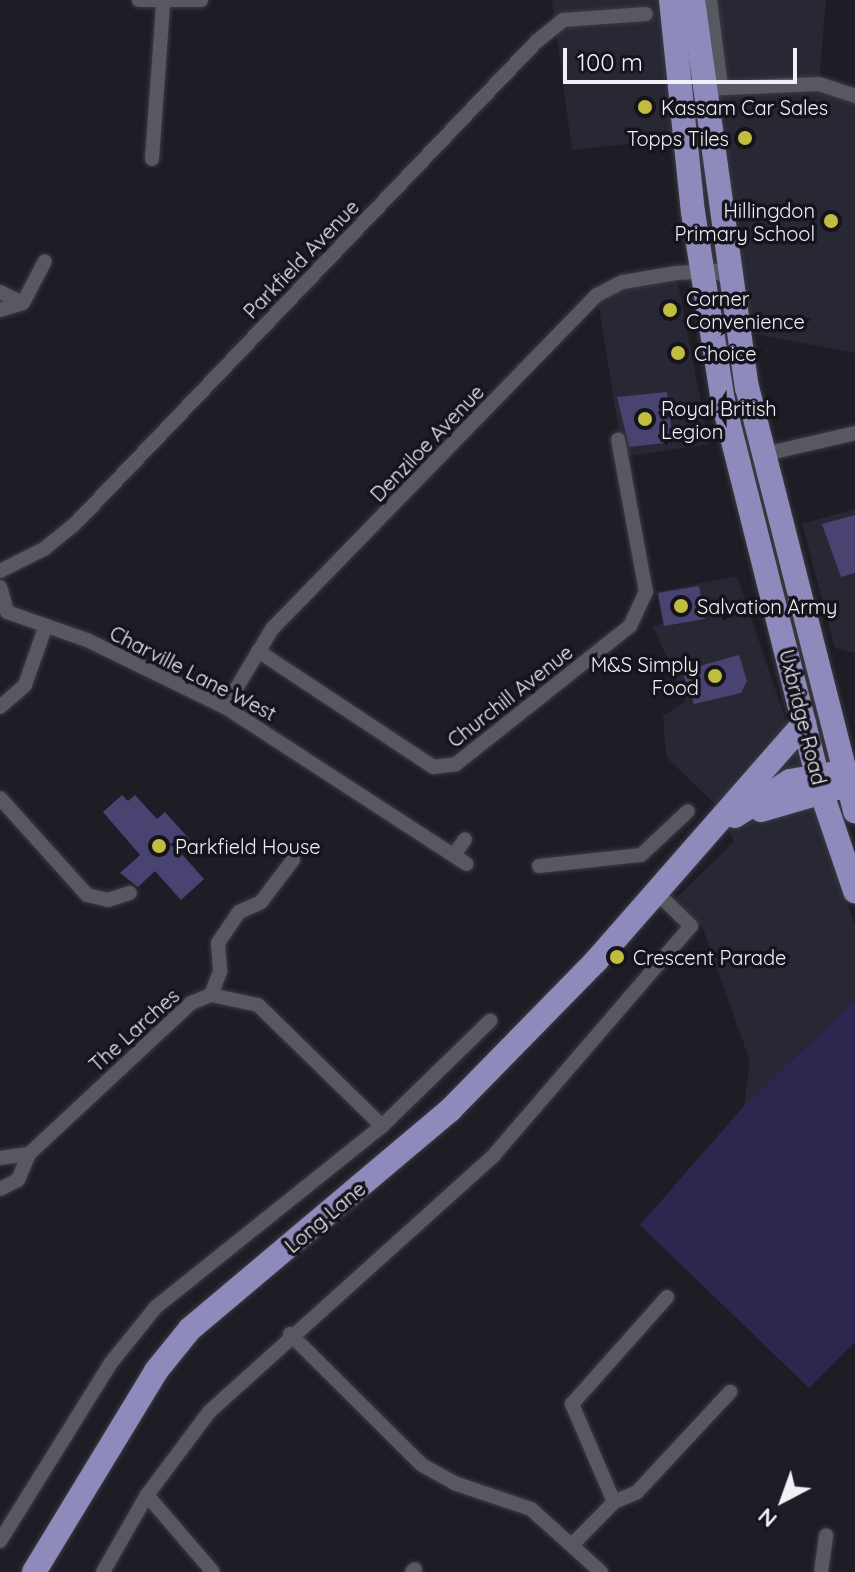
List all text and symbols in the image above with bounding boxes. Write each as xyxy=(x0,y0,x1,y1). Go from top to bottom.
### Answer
scale bar xyxy=(567,32,801,82)
text: 100 m xyxy=(577,47,643,77)
place label: Kassam Car Sales xyxy=(661,95,828,119)
marker: Kassam Car Sales xyxy=(636,98,654,116)
place label: Topps Tiles xyxy=(627,126,729,150)
marker: Topps Tiles xyxy=(736,129,754,147)
street label: Parkfield Avenue xyxy=(238,195,364,323)
place label: Hillingdon Primary School xyxy=(675,198,815,245)
marker: Hillingdon Primary School xyxy=(822,212,840,230)
place label: Corner Convenience xyxy=(686,286,805,333)
marker: Corner Convenience xyxy=(661,301,679,319)
place label: Choice xyxy=(694,341,756,365)
marker: Choice xyxy=(669,344,687,362)
street label: Denziloe Avenue xyxy=(365,380,489,506)
place label: Royal British Legion xyxy=(661,396,777,443)
marker: Royal British Legion xyxy=(636,410,654,428)
place label: Salvation Army xyxy=(697,594,837,618)
marker: Salvation Army xyxy=(672,597,690,615)
street label: Charville Lane West xyxy=(106,621,280,725)
street label: Churchill Avenue xyxy=(443,640,577,752)
street label: Uxbridge Road xyxy=(775,647,831,787)
place label: M&S Simply Food xyxy=(591,652,699,699)
marker: M&S Simply Food xyxy=(706,667,724,685)
place label: Parkfield House xyxy=(175,834,321,858)
marker: Parkfield House xyxy=(150,837,168,855)
place label: Crescent Parade xyxy=(633,945,786,969)
marker: Crescent Parade xyxy=(608,948,626,966)
street label: The Larches xyxy=(84,983,184,1077)
street label: Long Lane xyxy=(280,1176,370,1258)
north arrow xyxy=(743,1460,823,1540)
text: N xyxy=(752,1502,783,1534)

